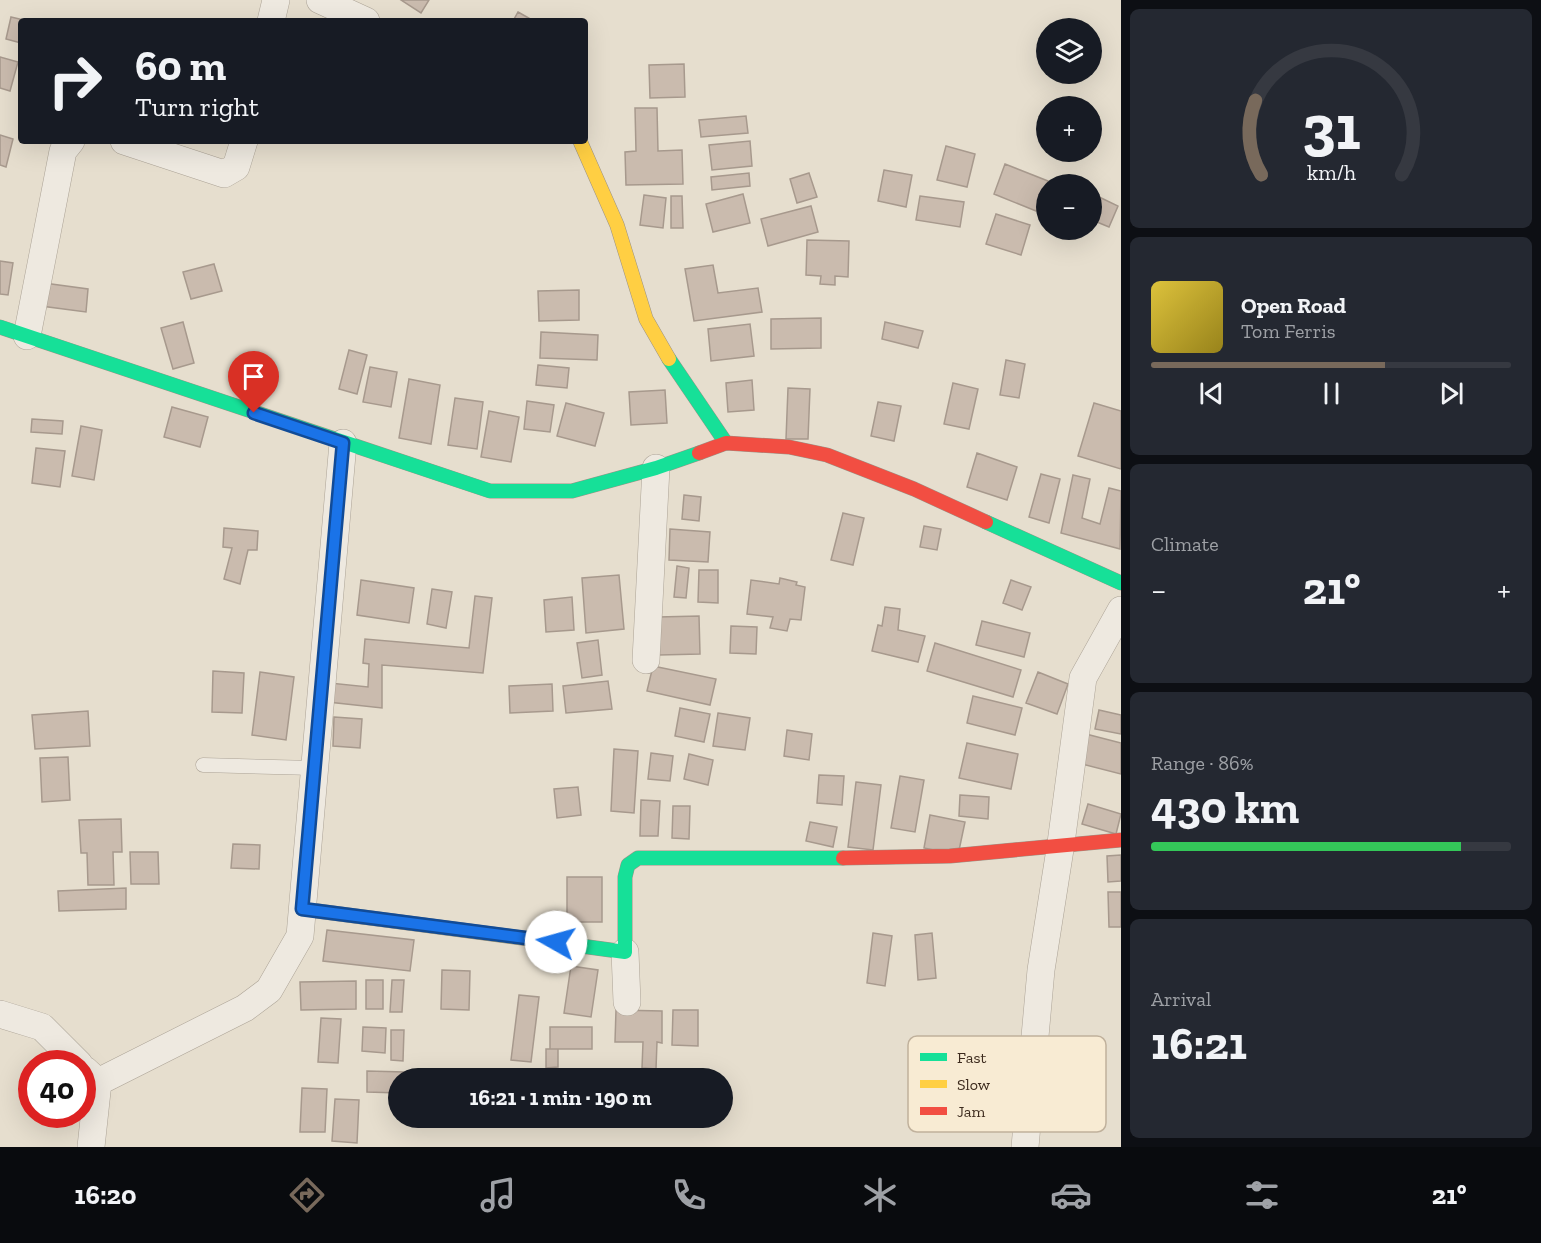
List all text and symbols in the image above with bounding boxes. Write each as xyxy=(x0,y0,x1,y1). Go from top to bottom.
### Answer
map controls xyxy=(1036,18,1102,240)
button: layers xyxy=(1036,18,1102,84)
text: 60 m xyxy=(135,40,226,91)
icon: right xyxy=(36,42,114,120)
text: 31 xyxy=(1302,90,1360,165)
text: Turn right xyxy=(135,91,259,123)
button: + xyxy=(1036,96,1102,162)
text: km/h xyxy=(1307,161,1355,186)
button: − xyxy=(1036,174,1102,240)
text: Open Road xyxy=(1241,292,1346,319)
text: Tom Ferris xyxy=(1241,319,1336,343)
pin xyxy=(228,351,279,413)
icon: arrive xyxy=(237,360,270,393)
icon: previous xyxy=(1195,377,1228,410)
icon: pause xyxy=(1315,377,1348,410)
icon: next xyxy=(1435,377,1468,410)
text: Climate xyxy=(1151,532,1219,556)
text: 21° xyxy=(1303,562,1361,616)
text: − xyxy=(1151,570,1166,609)
text: + xyxy=(1497,570,1511,609)
text: Range · 86% xyxy=(1151,751,1253,775)
text: 430 km xyxy=(1151,781,1299,835)
position arrow xyxy=(524,910,588,974)
text: Arrival xyxy=(1151,987,1211,1011)
text: 16:21 xyxy=(1151,1017,1247,1071)
legend xyxy=(908,1036,1106,1132)
text: Fast xyxy=(957,1048,986,1067)
speed limit sign: 40 xyxy=(18,1050,96,1128)
text: Slow xyxy=(957,1075,991,1094)
text: 16:21 · 1 min · 190 m xyxy=(469,1084,652,1111)
text: Jam xyxy=(957,1102,986,1121)
icon: directions xyxy=(286,1174,328,1216)
icon: music xyxy=(477,1174,519,1216)
icon: phone xyxy=(668,1174,710,1216)
icon: climate xyxy=(859,1174,901,1216)
icon: car xyxy=(1050,1174,1092,1216)
icon: filters xyxy=(1241,1174,1283,1216)
text: 16:20 xyxy=(75,1179,137,1211)
text: 21° xyxy=(1432,1179,1466,1211)

